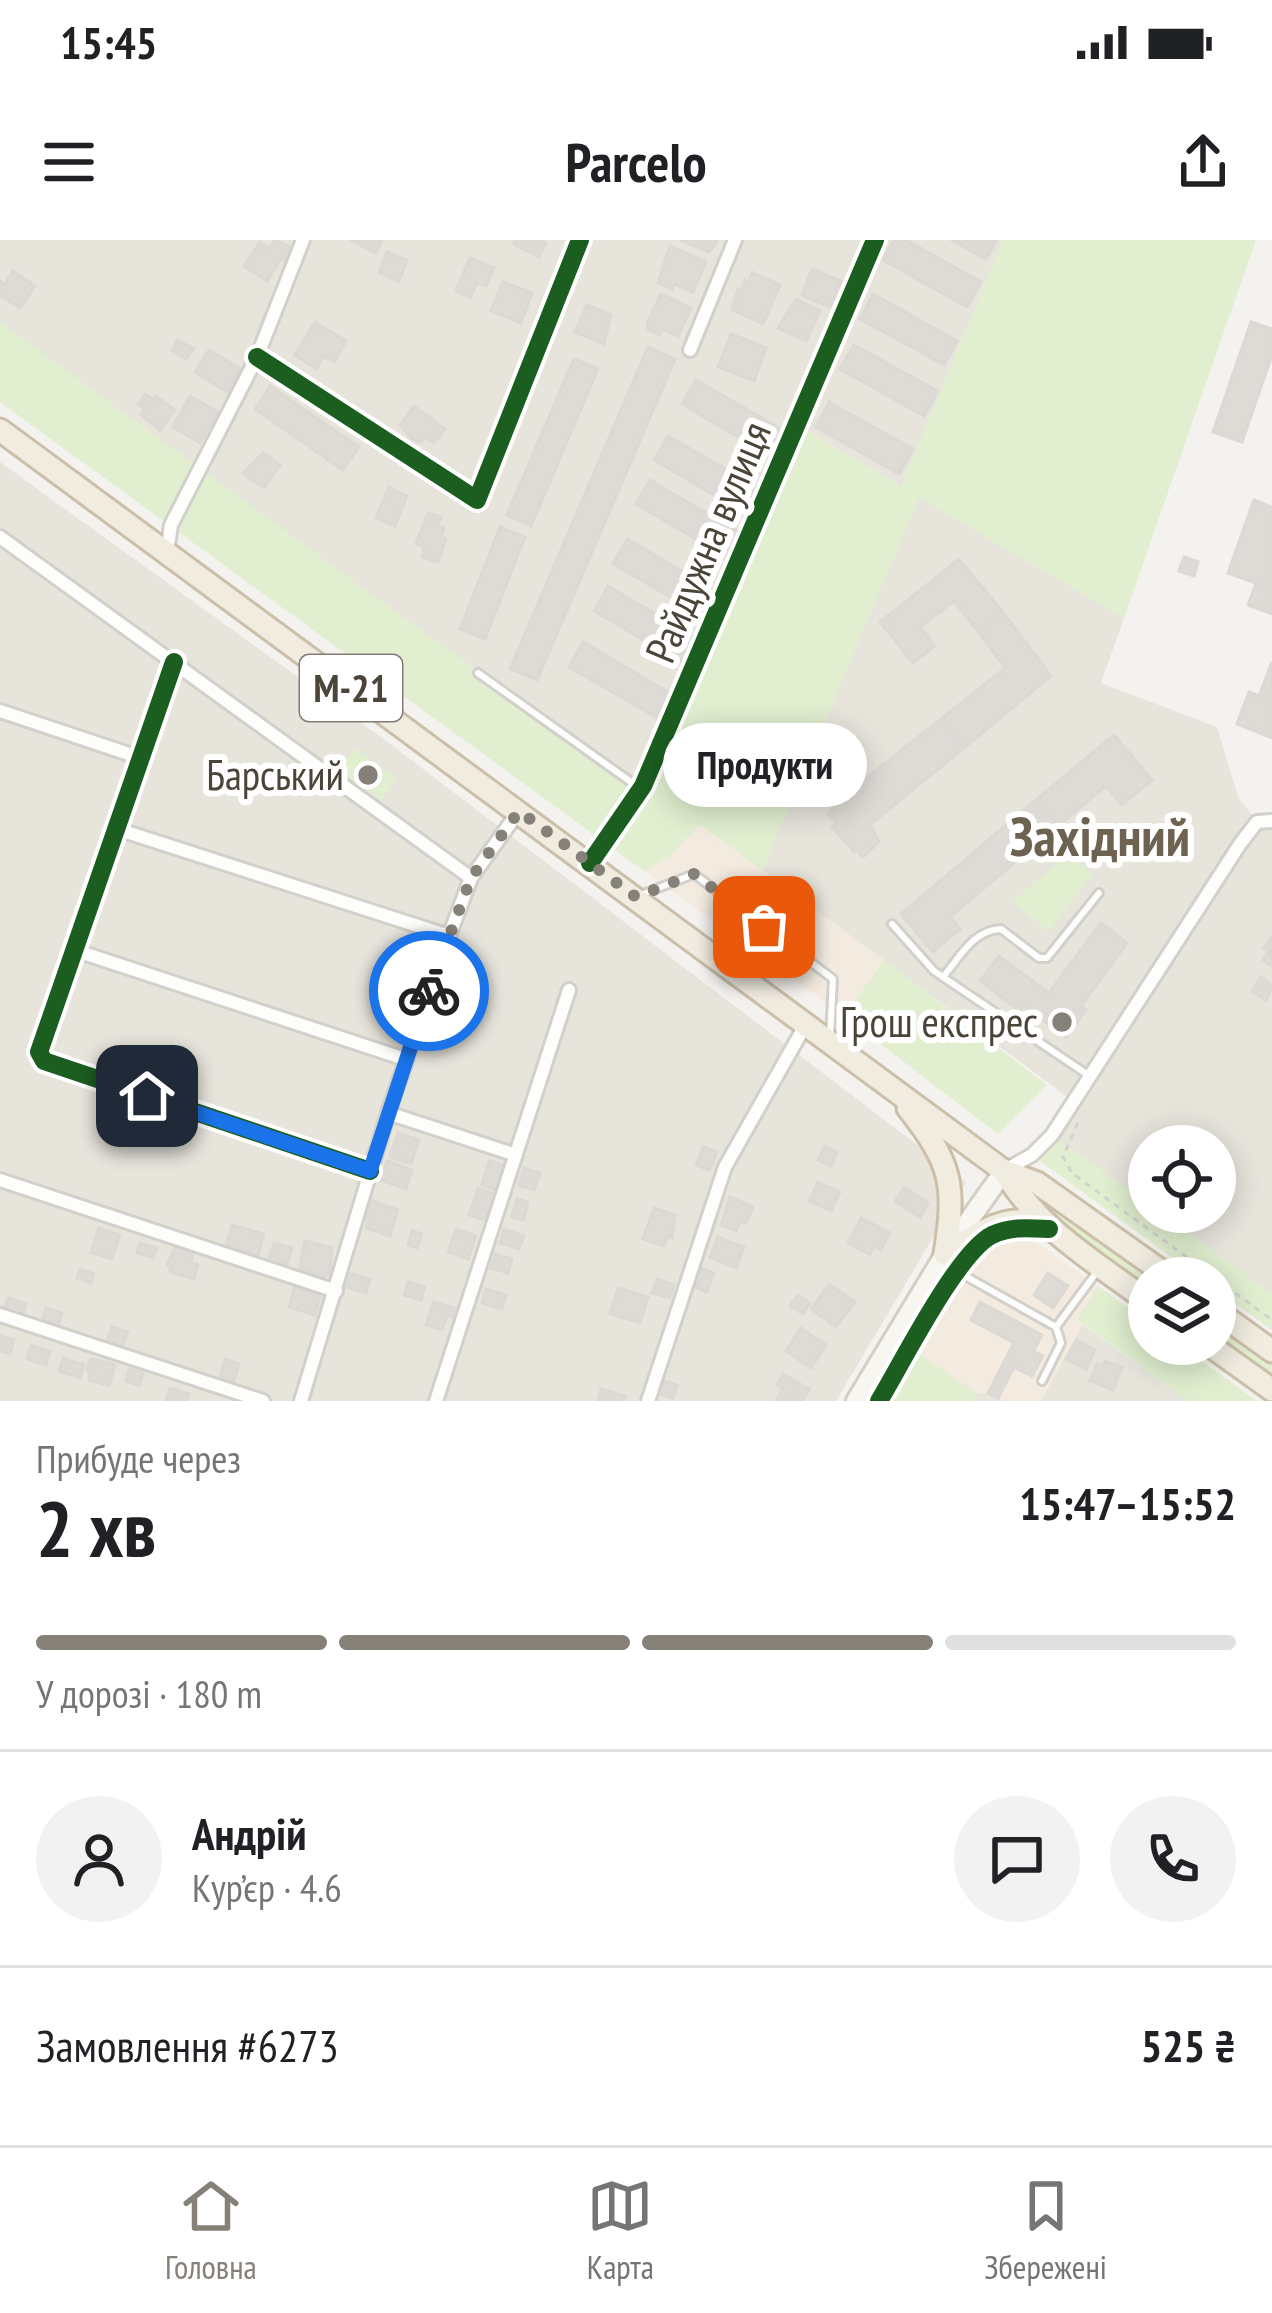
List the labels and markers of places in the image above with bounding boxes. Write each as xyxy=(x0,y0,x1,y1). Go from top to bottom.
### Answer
callout: Продукти xyxy=(662,723,866,807)
place label: Барський xyxy=(206,747,344,802)
marker: Барський xyxy=(355,762,381,788)
pin xyxy=(713,876,815,978)
place label: Грош експрес xyxy=(840,994,1038,1049)
marker: Грош експрес xyxy=(1049,1009,1075,1035)
pin xyxy=(96,1045,198,1147)

